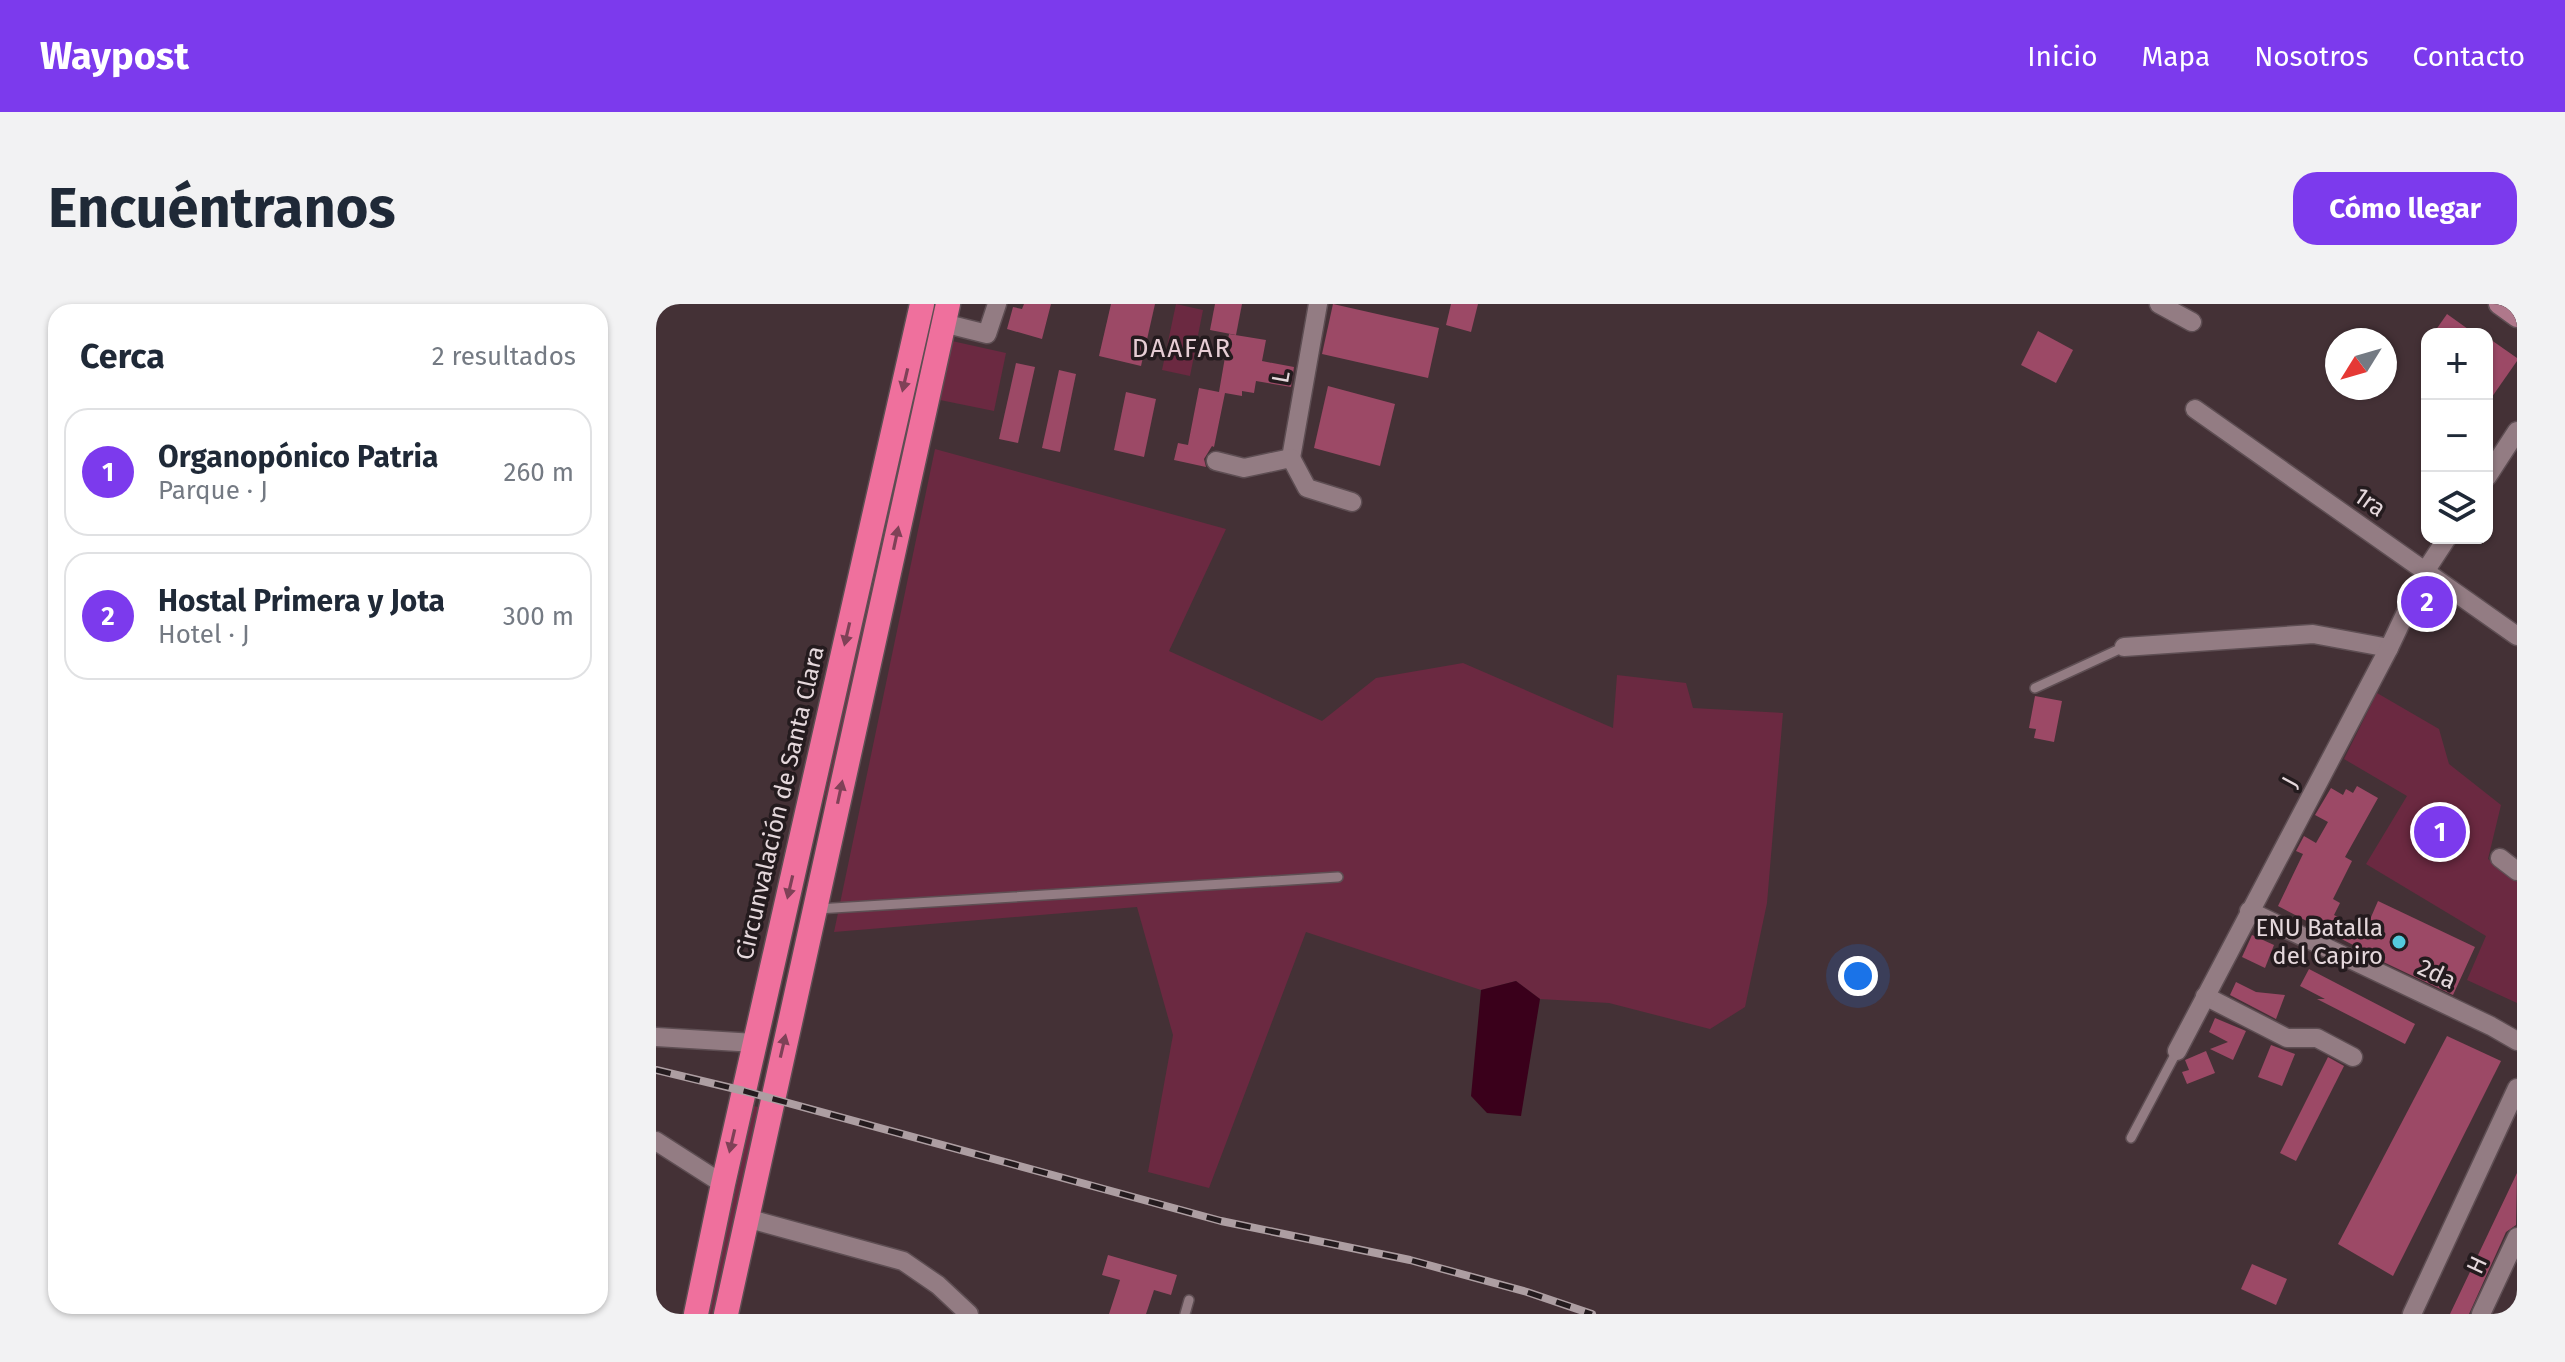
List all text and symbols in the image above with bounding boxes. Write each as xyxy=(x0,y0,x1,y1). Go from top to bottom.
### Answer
text: Waypost xyxy=(40,33,189,79)
text: Inicio xyxy=(2027,40,2098,73)
text: Mapa xyxy=(2142,40,2210,73)
text: Nosotros xyxy=(2254,40,2369,73)
text: Contacto xyxy=(2413,40,2525,73)
button: Cómo llegar xyxy=(2293,172,2517,245)
text: Encuéntranos xyxy=(48,175,396,242)
north arrow xyxy=(2325,328,2397,400)
map controls xyxy=(2421,328,2493,544)
button: + xyxy=(2421,328,2493,400)
district label: DAAFAR xyxy=(1132,333,1232,364)
text: Cerca xyxy=(80,336,165,377)
text: 2 resultados xyxy=(432,341,576,372)
one-way arrow xyxy=(898,368,910,393)
street label: L xyxy=(1266,369,1296,385)
button: − xyxy=(2421,400,2493,472)
text: Organopónico Patria xyxy=(158,439,439,475)
text: 1 xyxy=(102,457,114,488)
text: 260 m xyxy=(504,457,574,488)
button: layers xyxy=(2421,472,2493,544)
text: Parque · J xyxy=(158,475,268,506)
street label: 1ra xyxy=(2349,481,2391,523)
one-way arrow xyxy=(890,526,903,551)
pin: 2 xyxy=(2401,572,2453,632)
text: Hostal Primera y Jota xyxy=(158,583,445,619)
text: 2 xyxy=(101,601,115,632)
text: 300 m xyxy=(503,601,574,632)
text: Hotel · J xyxy=(158,619,250,650)
one-way arrow xyxy=(840,621,853,646)
street label: Circunvalación de Santa Clara xyxy=(730,643,830,963)
street label: J xyxy=(2276,772,2304,792)
one-way arrow xyxy=(834,780,847,805)
pin: 1 xyxy=(2414,802,2466,862)
one-way arrow xyxy=(783,875,796,900)
place label: ENU Batalla del Capiro xyxy=(2256,914,2383,970)
marker: ENU Batalla del Capiro xyxy=(2390,933,2408,951)
street label: 2da xyxy=(2413,953,2461,995)
your location xyxy=(1838,956,1878,996)
one-way arrow xyxy=(777,1033,790,1058)
one-way arrow xyxy=(726,1128,738,1153)
street label: H xyxy=(2461,1252,2493,1278)

